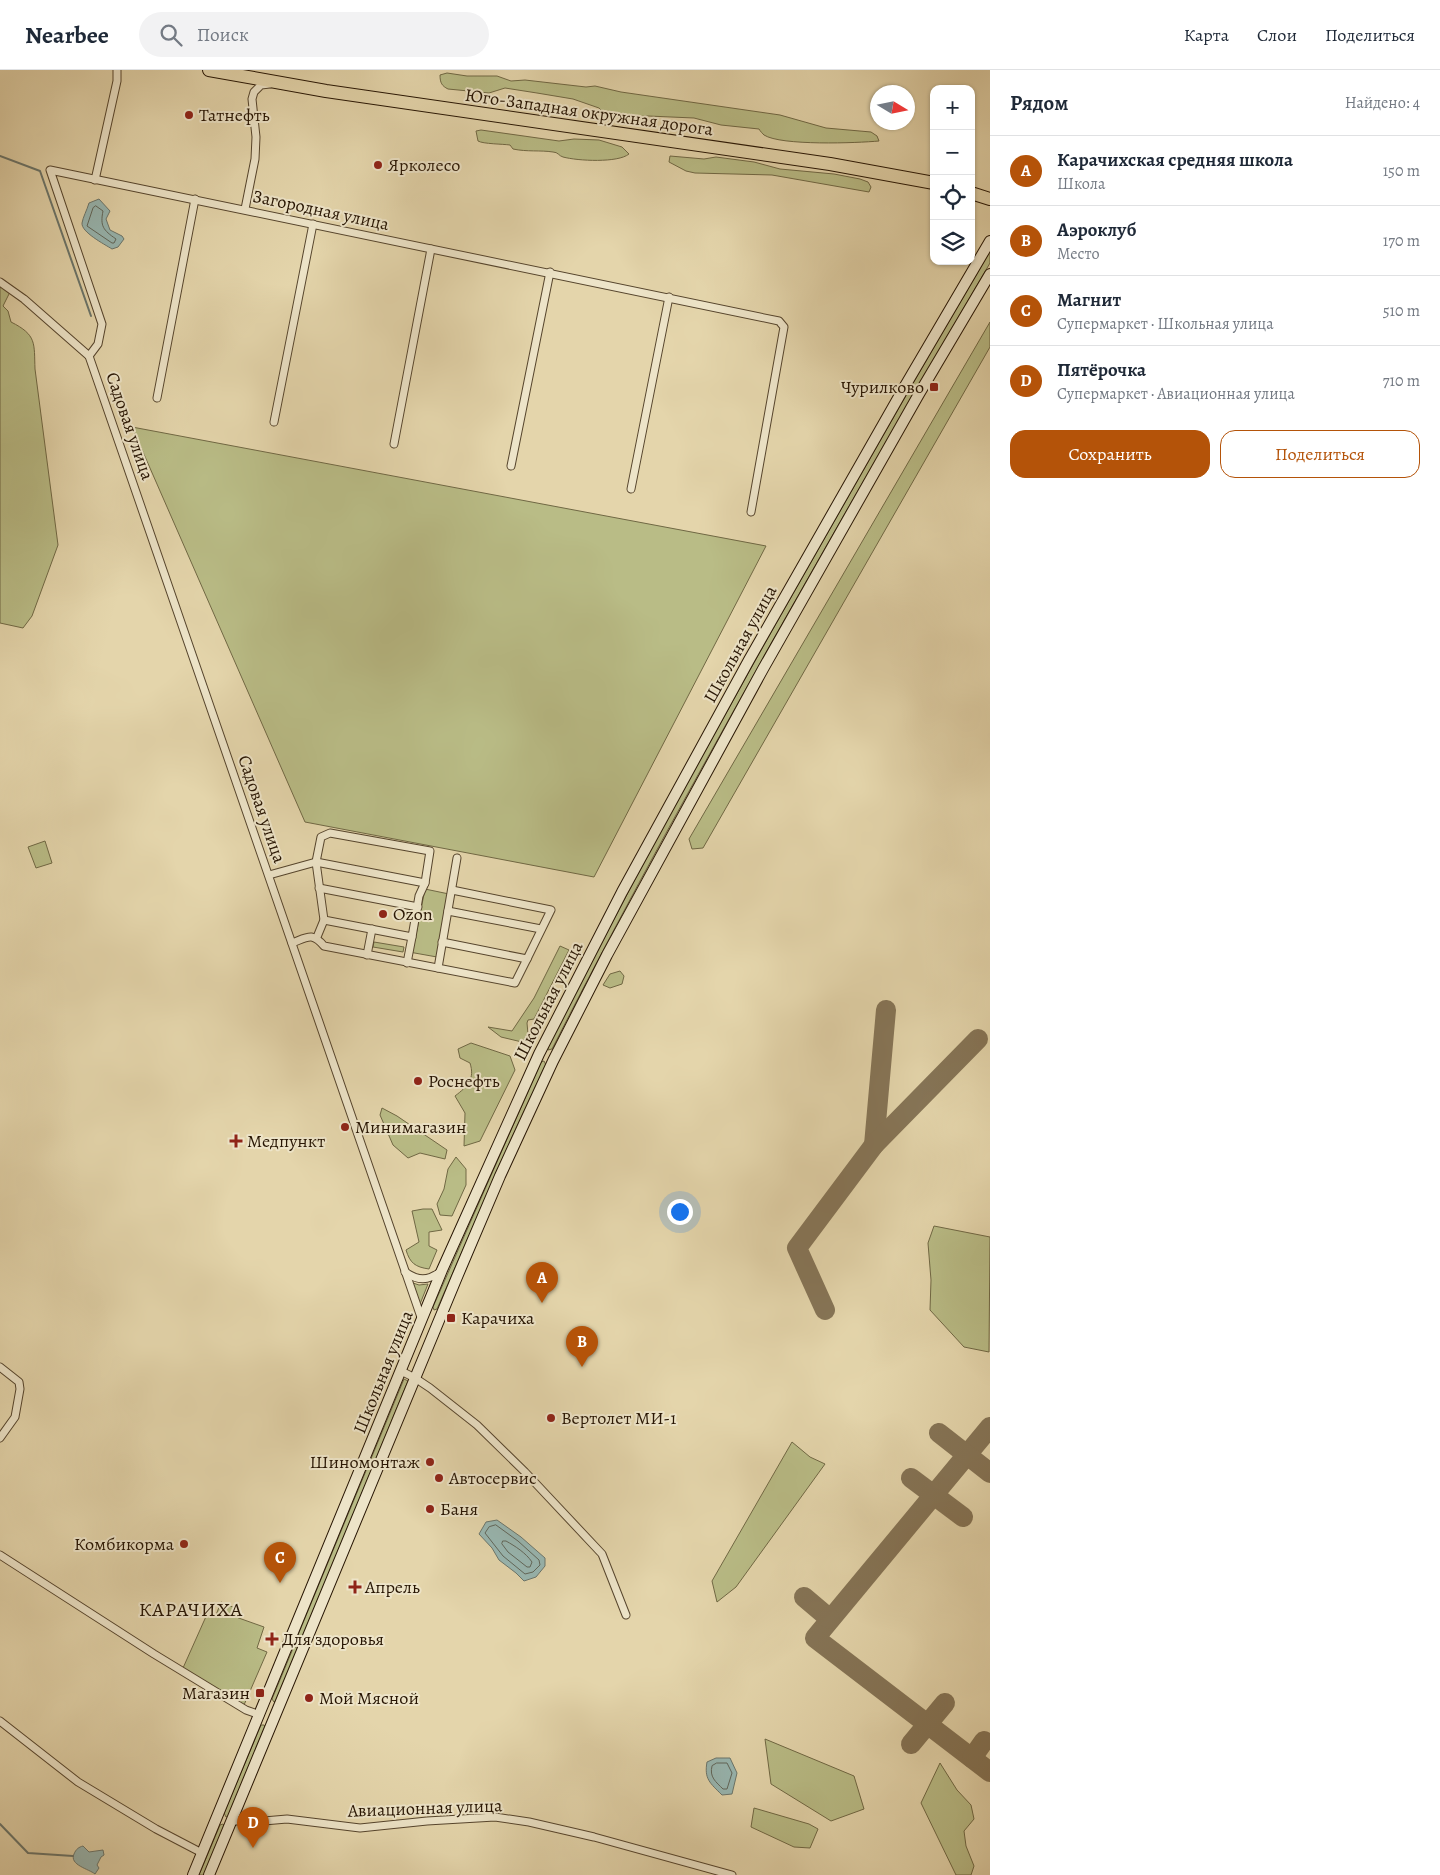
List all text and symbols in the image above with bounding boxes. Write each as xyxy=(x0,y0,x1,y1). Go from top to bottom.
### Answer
search box xyxy=(139,12,489,57)
text: Nearbee xyxy=(25,19,109,51)
icon: search xyxy=(157,21,185,49)
text: Поиск xyxy=(197,22,249,48)
text: Карта xyxy=(1184,23,1229,47)
text: Слои xyxy=(1257,23,1297,47)
text: Поделиться xyxy=(1325,23,1415,47)
street label: Юго-Западная окружная дорога xyxy=(463,83,715,141)
north arrow xyxy=(870,85,915,130)
map controls xyxy=(930,85,975,265)
button: + xyxy=(930,85,975,130)
text: Рядом xyxy=(1010,89,1068,117)
text: Найдено: 4 xyxy=(1345,92,1420,114)
place label: Татнефть xyxy=(199,103,270,127)
marker: Татнефть xyxy=(183,109,195,121)
button: − xyxy=(930,130,975,175)
text: Карачихская средняя школа xyxy=(1057,147,1293,173)
place label: Ярколесо xyxy=(388,153,460,177)
marker: Ярколесо xyxy=(372,159,384,171)
text: A xyxy=(1021,160,1031,182)
text: 150 m xyxy=(1383,160,1420,182)
text: Школа xyxy=(1057,173,1105,195)
button: locate xyxy=(930,175,975,220)
street label: Загородная улица xyxy=(251,184,392,236)
text: Аэроклуб xyxy=(1057,217,1136,243)
button: layers xyxy=(930,220,975,265)
text: B xyxy=(1021,230,1031,252)
text: 170 m xyxy=(1383,230,1420,252)
text: Место xyxy=(1057,243,1100,265)
text: Магнит xyxy=(1057,287,1121,313)
text: C xyxy=(1021,300,1031,322)
text: 510 m xyxy=(1383,300,1420,322)
text: Супермаркет · Школьная улица xyxy=(1057,313,1274,335)
text: Пятёрочка xyxy=(1057,357,1146,383)
street label: Садовая улица xyxy=(100,369,160,484)
text: D xyxy=(1020,370,1032,392)
text: 710 m xyxy=(1383,370,1420,392)
place label: Чурилково xyxy=(841,375,924,399)
marker: Чурилково xyxy=(928,381,940,393)
text: Супермаркет · Авиационная улица xyxy=(1057,383,1295,405)
button: Сохранить xyxy=(1010,430,1210,478)
button: Поделиться xyxy=(1220,430,1420,478)
street label: Школьная улица xyxy=(698,580,783,707)
street label: Садовая улица xyxy=(232,752,292,867)
place label: Ozon xyxy=(393,902,433,926)
marker: Ozon xyxy=(377,908,389,920)
street label: Школьная улица xyxy=(508,937,589,1065)
place label: Роснефть xyxy=(428,1069,500,1093)
marker: Роснефть xyxy=(412,1075,424,1087)
place label: Минимагазин xyxy=(355,1115,467,1139)
marker: Минимагазин xyxy=(339,1121,351,1133)
place label: Медпункт xyxy=(247,1129,325,1153)
marker: Медпункт xyxy=(229,1134,243,1148)
your location xyxy=(667,1199,693,1225)
pin: A xyxy=(526,1262,558,1303)
street label: Школьная улица xyxy=(347,1306,419,1437)
place label: Карачиха xyxy=(461,1306,535,1330)
marker: Карачиха xyxy=(445,1312,457,1324)
pin: B xyxy=(566,1326,598,1367)
place label: Вертолет МИ-1 xyxy=(561,1406,676,1430)
marker: Вертолет МИ-1 xyxy=(545,1412,557,1424)
place label: Шиномонтаж xyxy=(309,1450,420,1474)
marker: Шиномонтаж xyxy=(424,1456,436,1468)
place label: Автосервис xyxy=(448,1466,537,1490)
marker: Автосервис xyxy=(433,1472,445,1484)
place label: Баня xyxy=(440,1497,478,1521)
marker: Баня xyxy=(424,1503,436,1515)
place label: Комбикорма xyxy=(74,1532,175,1556)
marker: Комбикорма xyxy=(178,1538,190,1550)
pin: C xyxy=(264,1542,296,1583)
place label: Апрель xyxy=(364,1575,420,1599)
marker: Апрель xyxy=(349,1581,361,1593)
district label: КАРАЧИХА xyxy=(139,1596,243,1623)
place label: Для здоровья xyxy=(282,1627,384,1651)
marker: Для здоровья xyxy=(266,1633,278,1645)
place label: Магазин xyxy=(182,1681,250,1705)
place label: Мой Мясной xyxy=(319,1686,419,1710)
marker: Магазин xyxy=(254,1687,266,1699)
marker: Мой Мясной xyxy=(303,1692,315,1704)
street label: Авиационная улица xyxy=(346,1793,503,1823)
pin: D xyxy=(237,1807,269,1848)

